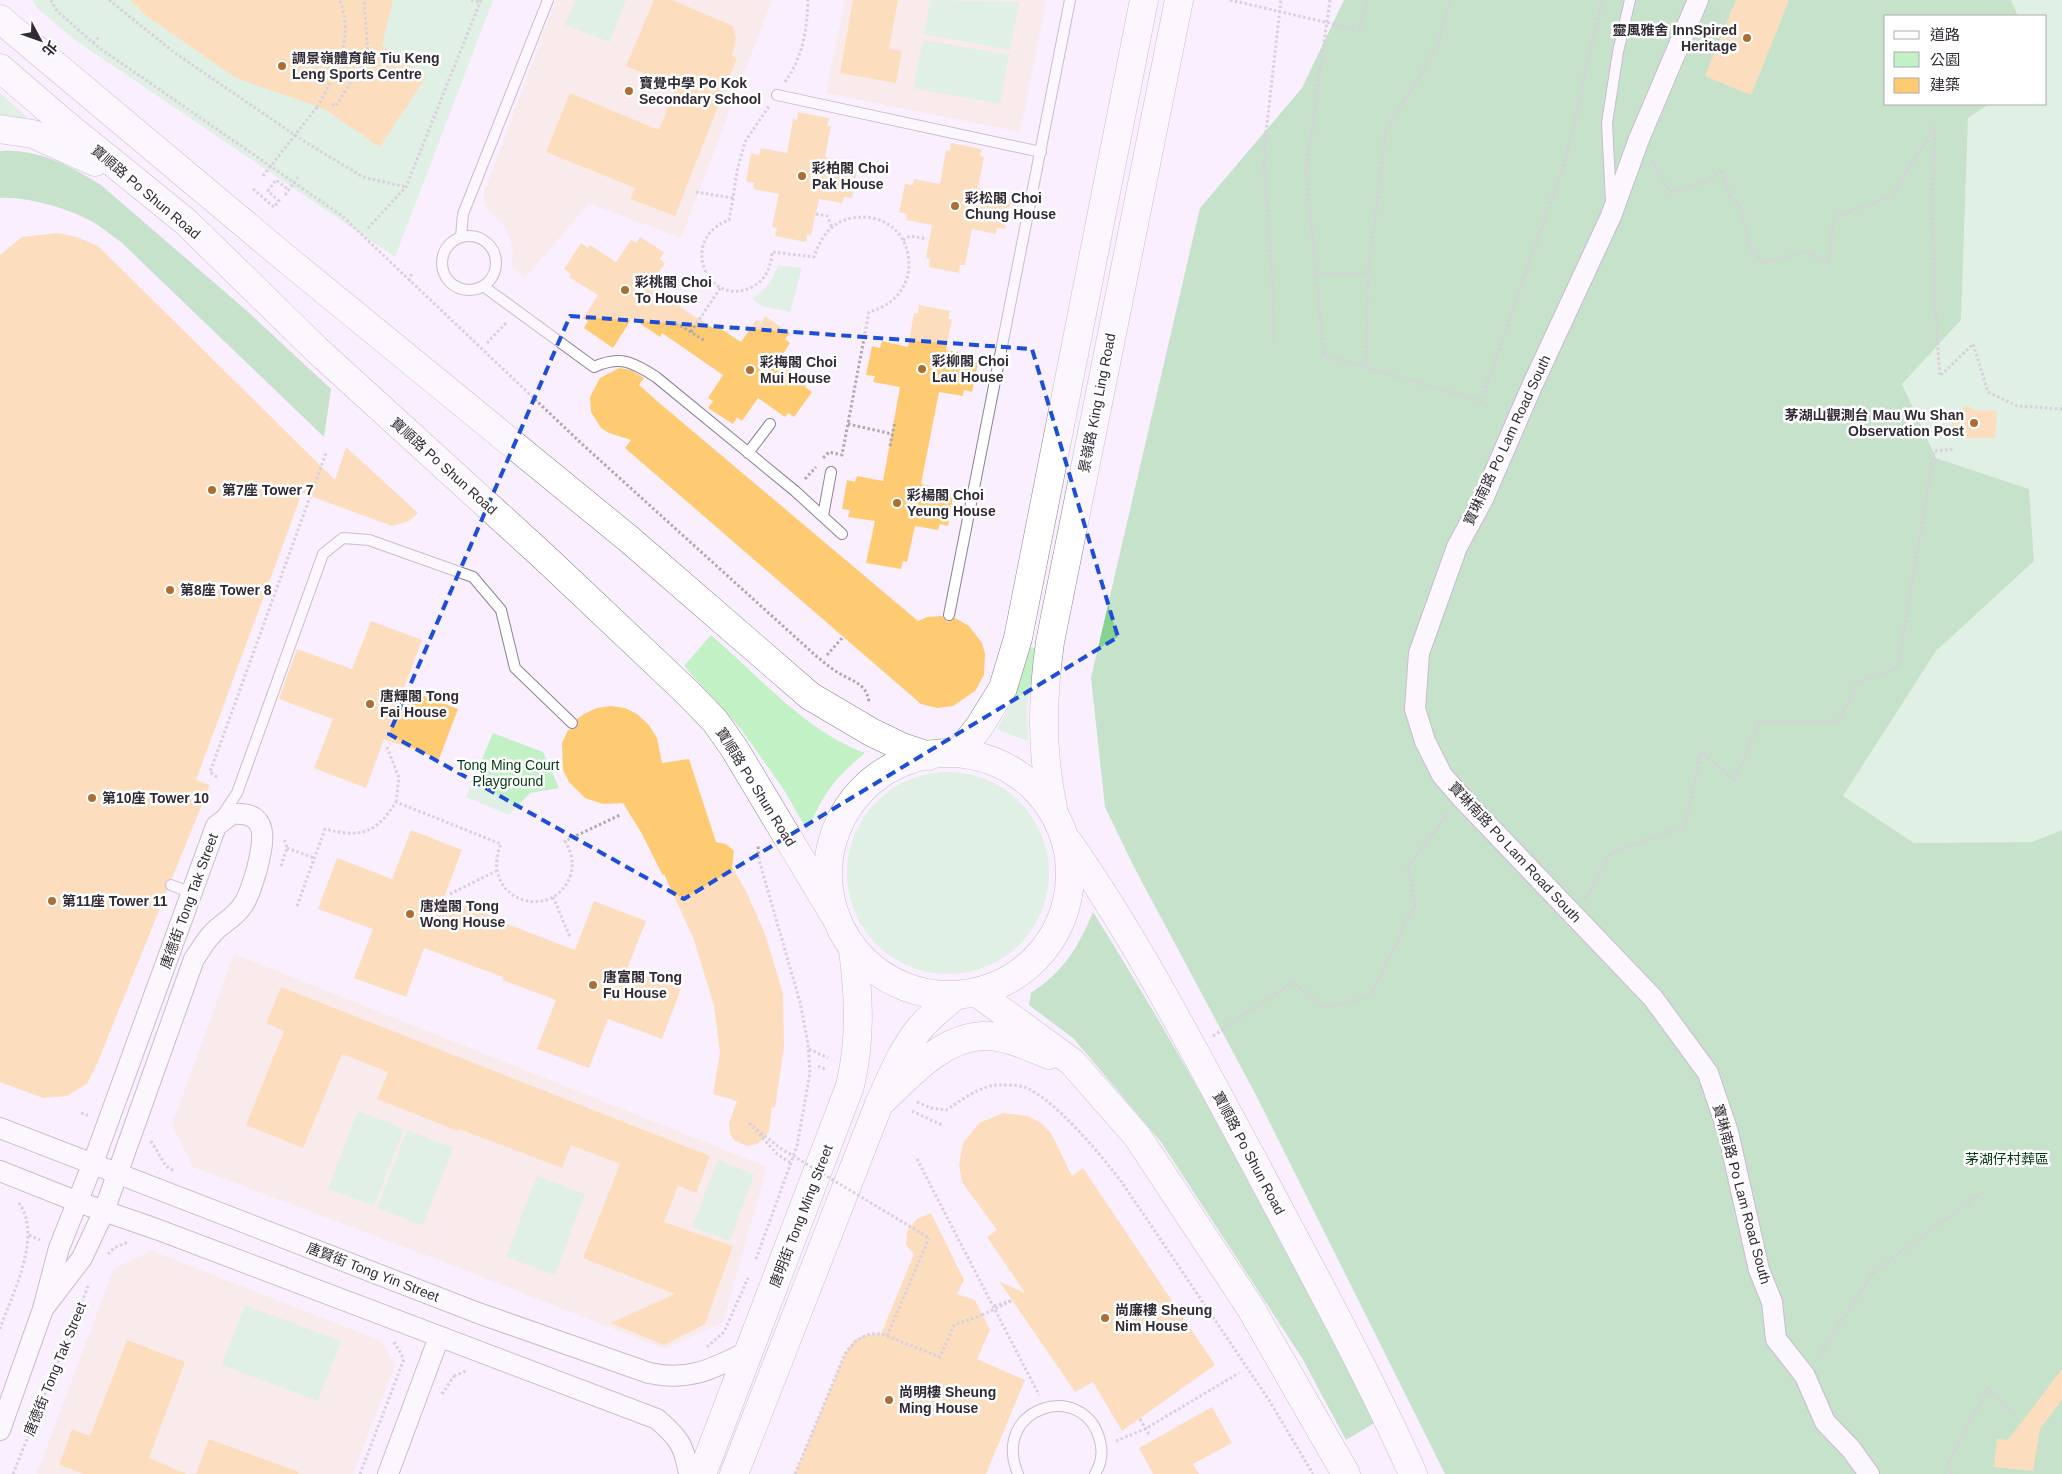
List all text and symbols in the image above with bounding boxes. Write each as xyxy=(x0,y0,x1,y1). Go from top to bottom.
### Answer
north arrow xyxy=(15,15,65,65)
legend xyxy=(1884,15,2047,105)
place label: 靈風雅舍 InnSpired Heritage xyxy=(1613,22,1737,54)
text: 道路 xyxy=(1930,26,1960,43)
marker: 靈風雅舍 InnSpired Heritage xyxy=(1741,32,1753,44)
text: 北 xyxy=(39,38,60,59)
place label: 調景嶺體育館 Tiu Keng Leng Sports Centre xyxy=(292,50,440,82)
text: 公園 xyxy=(1930,51,1960,68)
marker: 調景嶺體育館 Tiu Keng Leng Sports Centre xyxy=(276,60,288,72)
place label: 寶覺中學 Po Kok Secondary School xyxy=(639,75,761,107)
text: 建築 xyxy=(1930,76,1960,93)
marker: 寶覺中學 Po Kok Secondary School xyxy=(623,85,635,97)
street label: 寶順路 Po Shun Road xyxy=(88,142,204,242)
place label: 彩柏閣 Choi Pak House xyxy=(812,160,889,192)
marker: 彩柏閣 Choi Pak House xyxy=(796,170,808,182)
place label: 彩松閣 Choi Chung House xyxy=(965,190,1056,222)
marker: 彩松閣 Choi Chung House xyxy=(949,200,961,212)
place label: 彩桃閣 Choi To House xyxy=(635,274,712,306)
marker: 彩桃閣 Choi To House xyxy=(619,284,631,296)
street label: 景嶺路 King Ling Road xyxy=(1076,332,1118,474)
street label: 寶琳南路 Po Lam Road South xyxy=(1460,352,1554,528)
place label: 彩柳閣 Choi Lau House xyxy=(932,353,1009,385)
place label: 彩梅閣 Choi Mui House xyxy=(760,354,837,386)
marker: 彩柳閣 Choi Lau House xyxy=(916,363,928,375)
marker: 彩梅閣 Choi Mui House xyxy=(744,364,756,376)
place label: 茅湖山觀測台 Mau Wu Shan Observation Post xyxy=(1785,407,1964,439)
street label: 寶順路 Po Shun Road xyxy=(388,414,500,518)
marker: 茅湖山觀測台 Mau Wu Shan Observation Post xyxy=(1968,417,1980,429)
place label: 第7座 Tower 7 xyxy=(222,482,314,498)
marker: 第7座 Tower 7 xyxy=(206,484,218,496)
place label: 彩楊閣 Choi Yeung House xyxy=(907,487,996,519)
marker: 彩楊閣 Choi Yeung House xyxy=(891,497,903,509)
place label: 第8座 Tower 8 xyxy=(180,582,272,598)
marker: 第8座 Tower 8 xyxy=(164,584,176,596)
place label: 唐輝閣 Tong Fai House xyxy=(380,688,459,720)
marker: 唐輝閣 Tong Fai House xyxy=(364,698,376,710)
street label: 寶順路 Po Shun Road xyxy=(713,725,799,849)
park label: Tong Ming Court Playground xyxy=(457,757,559,789)
street label: 寶琳南路 Po Lam Road South xyxy=(1446,779,1584,925)
place label: 第10座 Tower 10 xyxy=(102,790,209,806)
marker: 第10座 Tower 10 xyxy=(86,792,98,804)
street label: 唐德街 Tong Tak Street xyxy=(157,831,221,971)
place label: 第11座 Tower 11 xyxy=(62,893,168,909)
marker: 第11座 Tower 11 xyxy=(46,895,58,907)
place label: 唐煌閣 Tong Wong House xyxy=(420,898,506,930)
marker: 唐煌閣 Tong Wong House xyxy=(404,908,416,920)
place label: 唐富閣 Tong Fu House xyxy=(603,969,682,1001)
marker: 唐富閣 Tong Fu House xyxy=(587,979,599,991)
street label: 寶順路 Po Shun Road xyxy=(1210,1089,1288,1217)
street label: 寶琳南路 Po Lam Road South xyxy=(1710,1102,1774,1286)
street label: 唐明街 Tong Ming Street xyxy=(766,1142,836,1290)
park label: 茅湖仔村葬區 xyxy=(1965,1151,2049,1167)
street label: 唐賢街 Tong Yin Street xyxy=(304,1239,442,1305)
street label: 唐德街 Tong Tak Street xyxy=(21,1300,89,1438)
place label: 尚廉樓 Sheung Nim House xyxy=(1115,1302,1212,1334)
marker: 尚廉樓 Sheung Nim House xyxy=(1099,1312,1111,1324)
place label: 尚明樓 Sheung Ming House xyxy=(899,1384,996,1416)
marker: 尚明樓 Sheung Ming House xyxy=(883,1394,895,1406)

